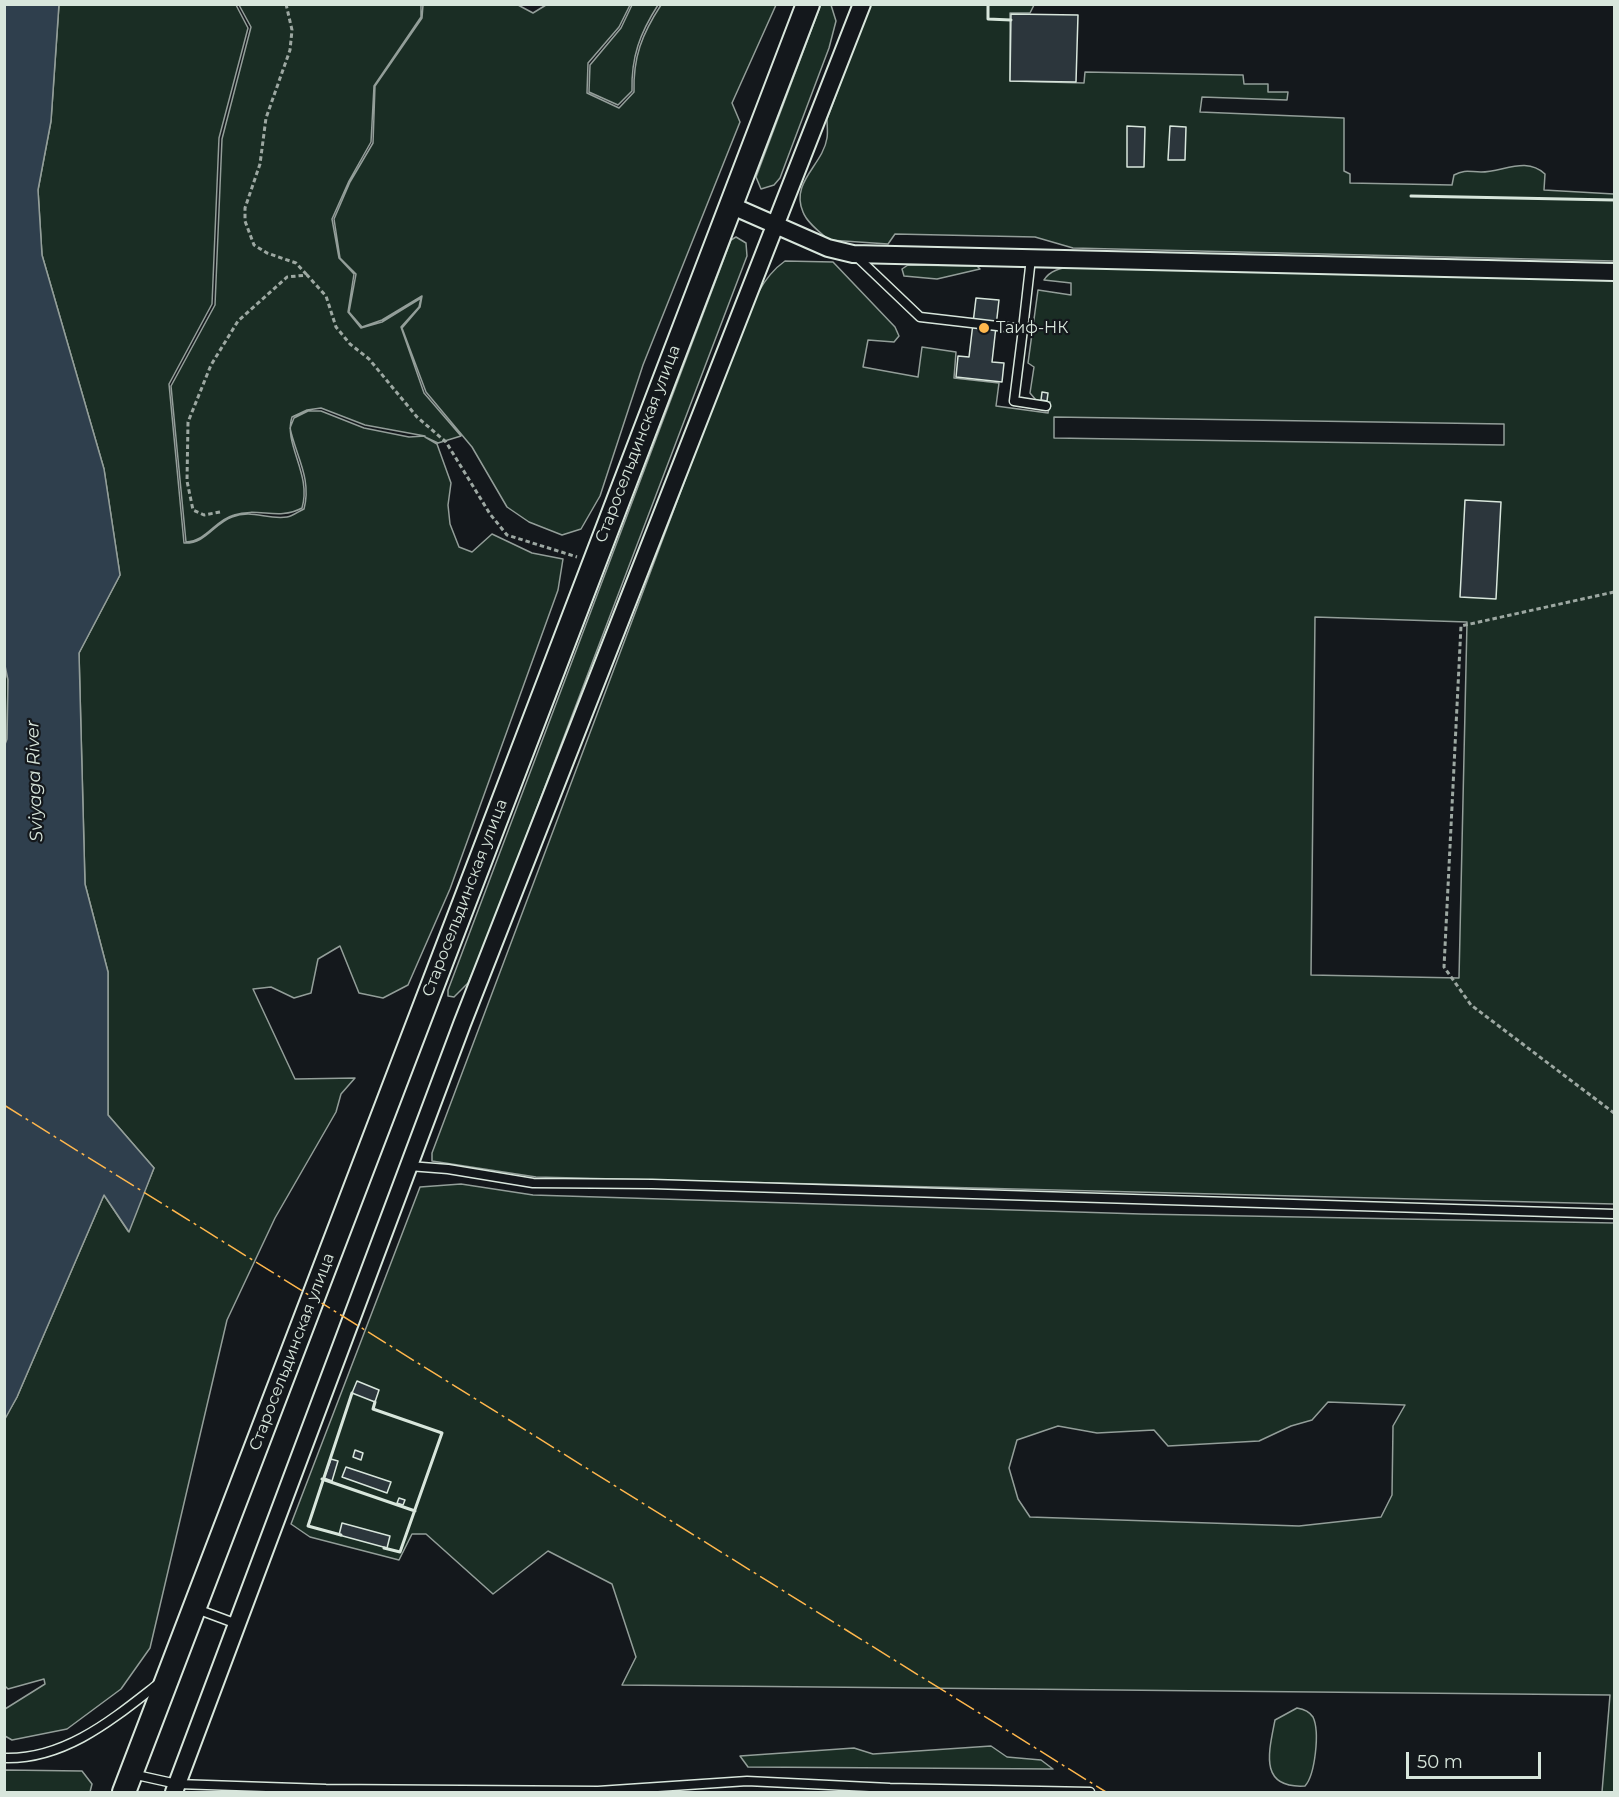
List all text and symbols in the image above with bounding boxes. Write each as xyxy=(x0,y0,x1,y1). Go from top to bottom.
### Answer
place label: Таиф-НК xyxy=(996,318,1068,338)
marker: Таиф-НК xyxy=(977,321,991,335)
street label: Старосельдинская улица xyxy=(591,342,685,546)
water label: Sviyaga River xyxy=(22,720,48,842)
street label: Старосельдинская улица xyxy=(418,796,512,1000)
street label: Старосельдинская улица xyxy=(245,1250,339,1454)
scale bar xyxy=(1409,1740,1544,1778)
text: 50 m xyxy=(1417,1751,1463,1773)

